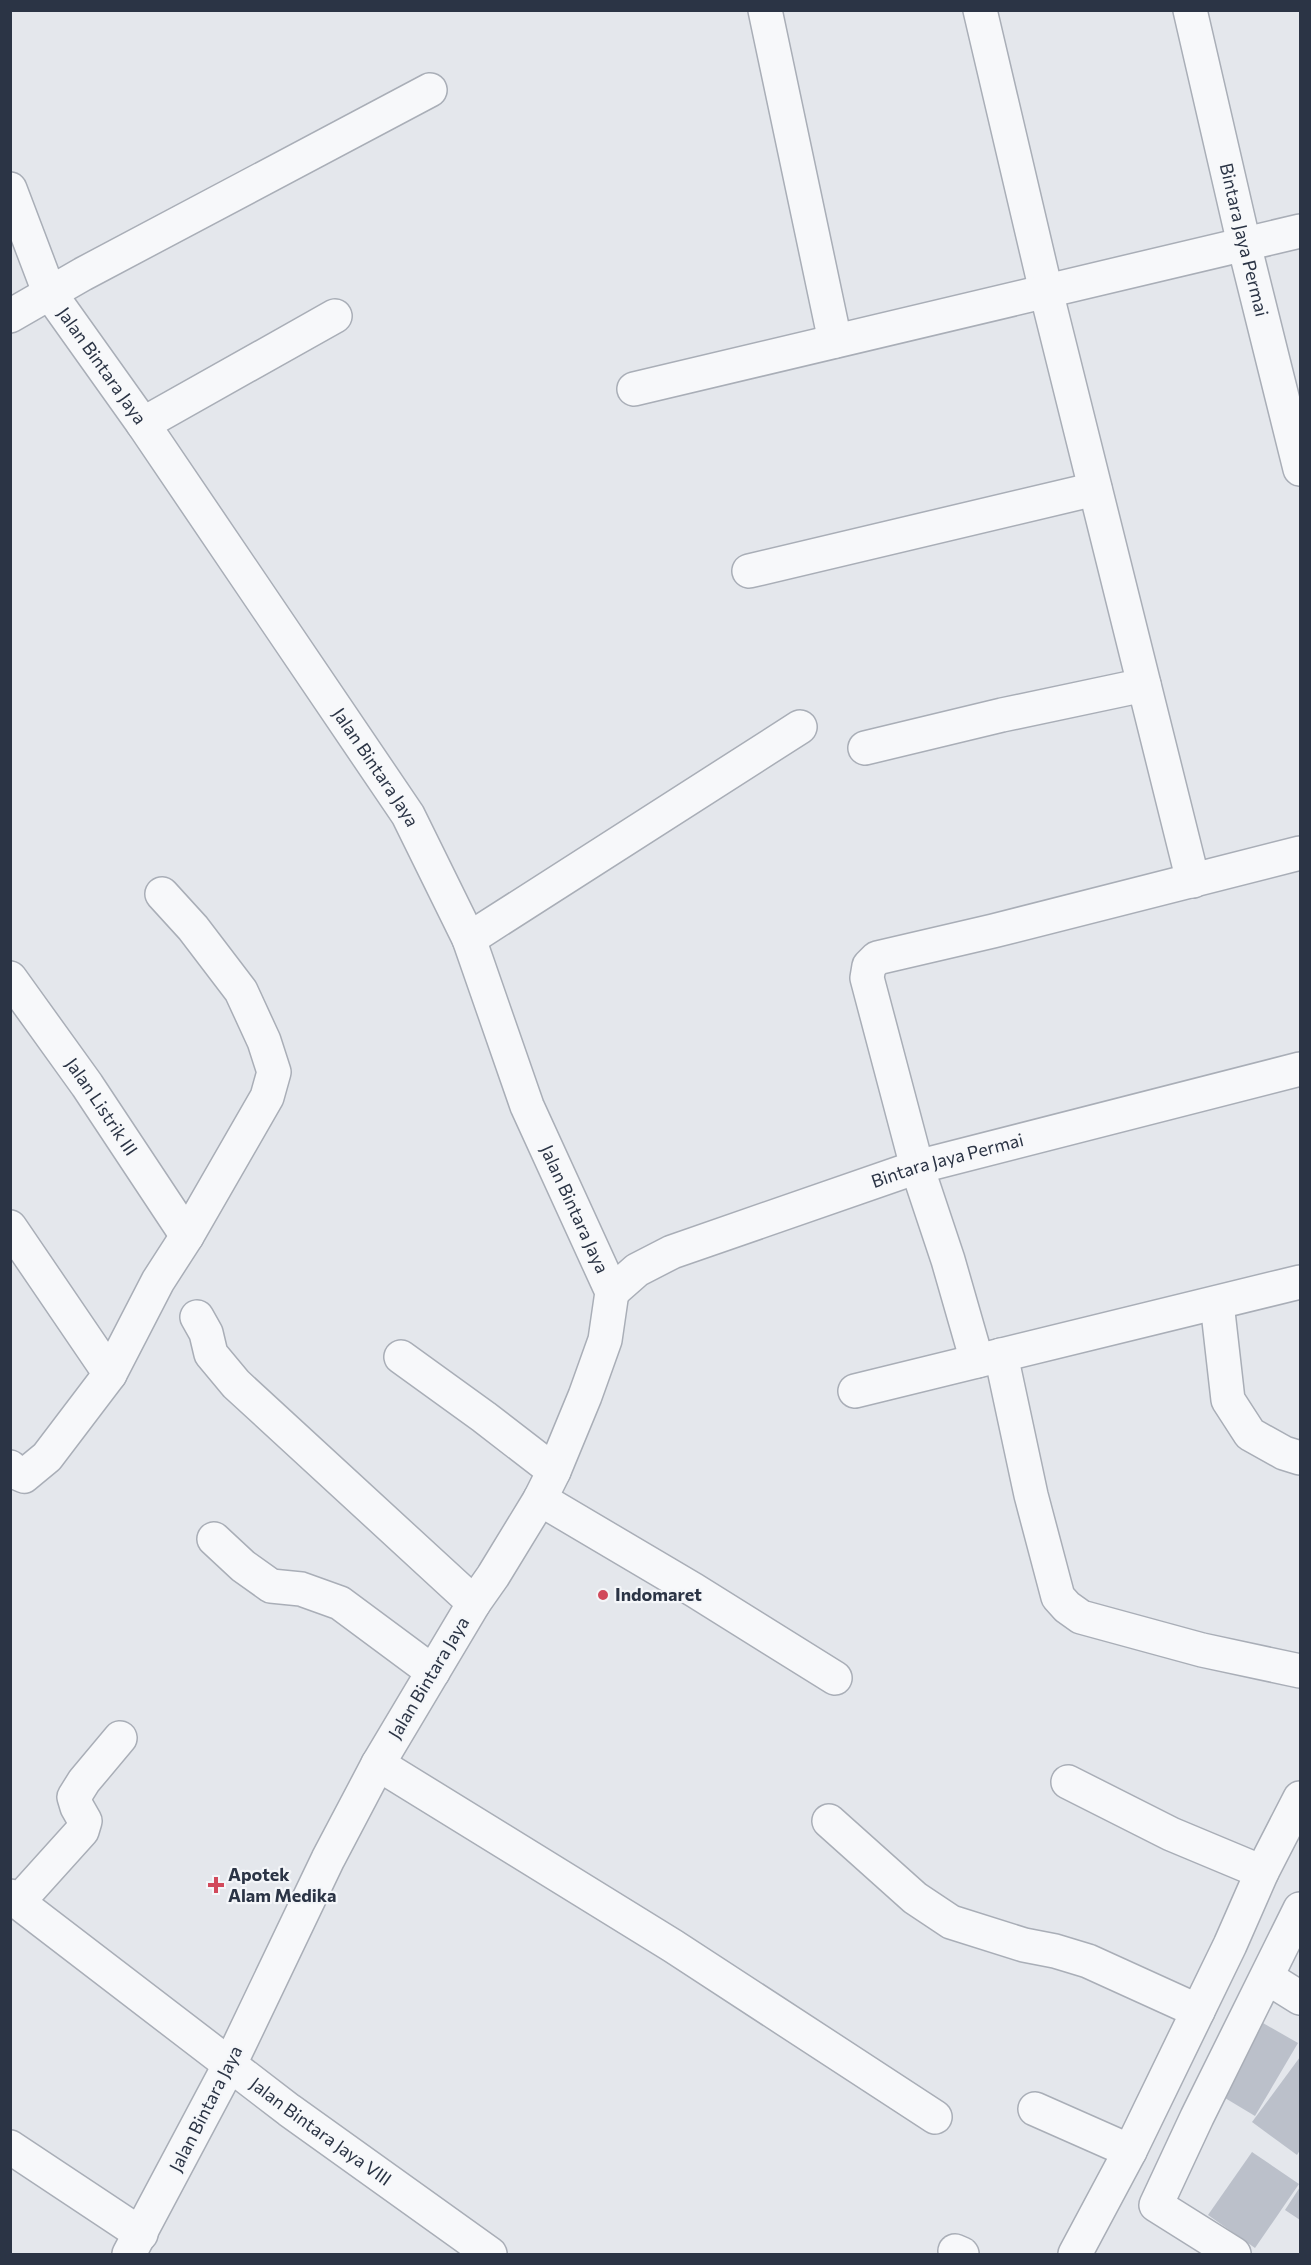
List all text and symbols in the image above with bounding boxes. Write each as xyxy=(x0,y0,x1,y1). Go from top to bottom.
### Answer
street label: Bintara Jaya Permai xyxy=(1216,161,1274,319)
street label: Jalan Bintara Jaya xyxy=(53,303,152,428)
street label: Jalan Bintara Jaya xyxy=(329,703,424,830)
street label: Jalan Listrik III xyxy=(61,1053,143,1159)
street label: Bintara Jaya Permai xyxy=(868,1128,1026,1192)
street label: Jalan Bintara Jaya xyxy=(536,1141,614,1276)
place label: Indomaret xyxy=(615,1583,702,1605)
marker: Indomaret xyxy=(596,1588,610,1602)
street label: Jalan Bintara Jaya xyxy=(383,1612,473,1743)
place label: Apotek Alam Medika xyxy=(228,1863,337,1906)
marker: Apotek Alam Medika xyxy=(209,1878,223,1892)
street label: Jalan Bintara Jaya xyxy=(164,2042,246,2175)
street label: Jalan Bintara Jaya VIII xyxy=(246,2072,396,2190)

